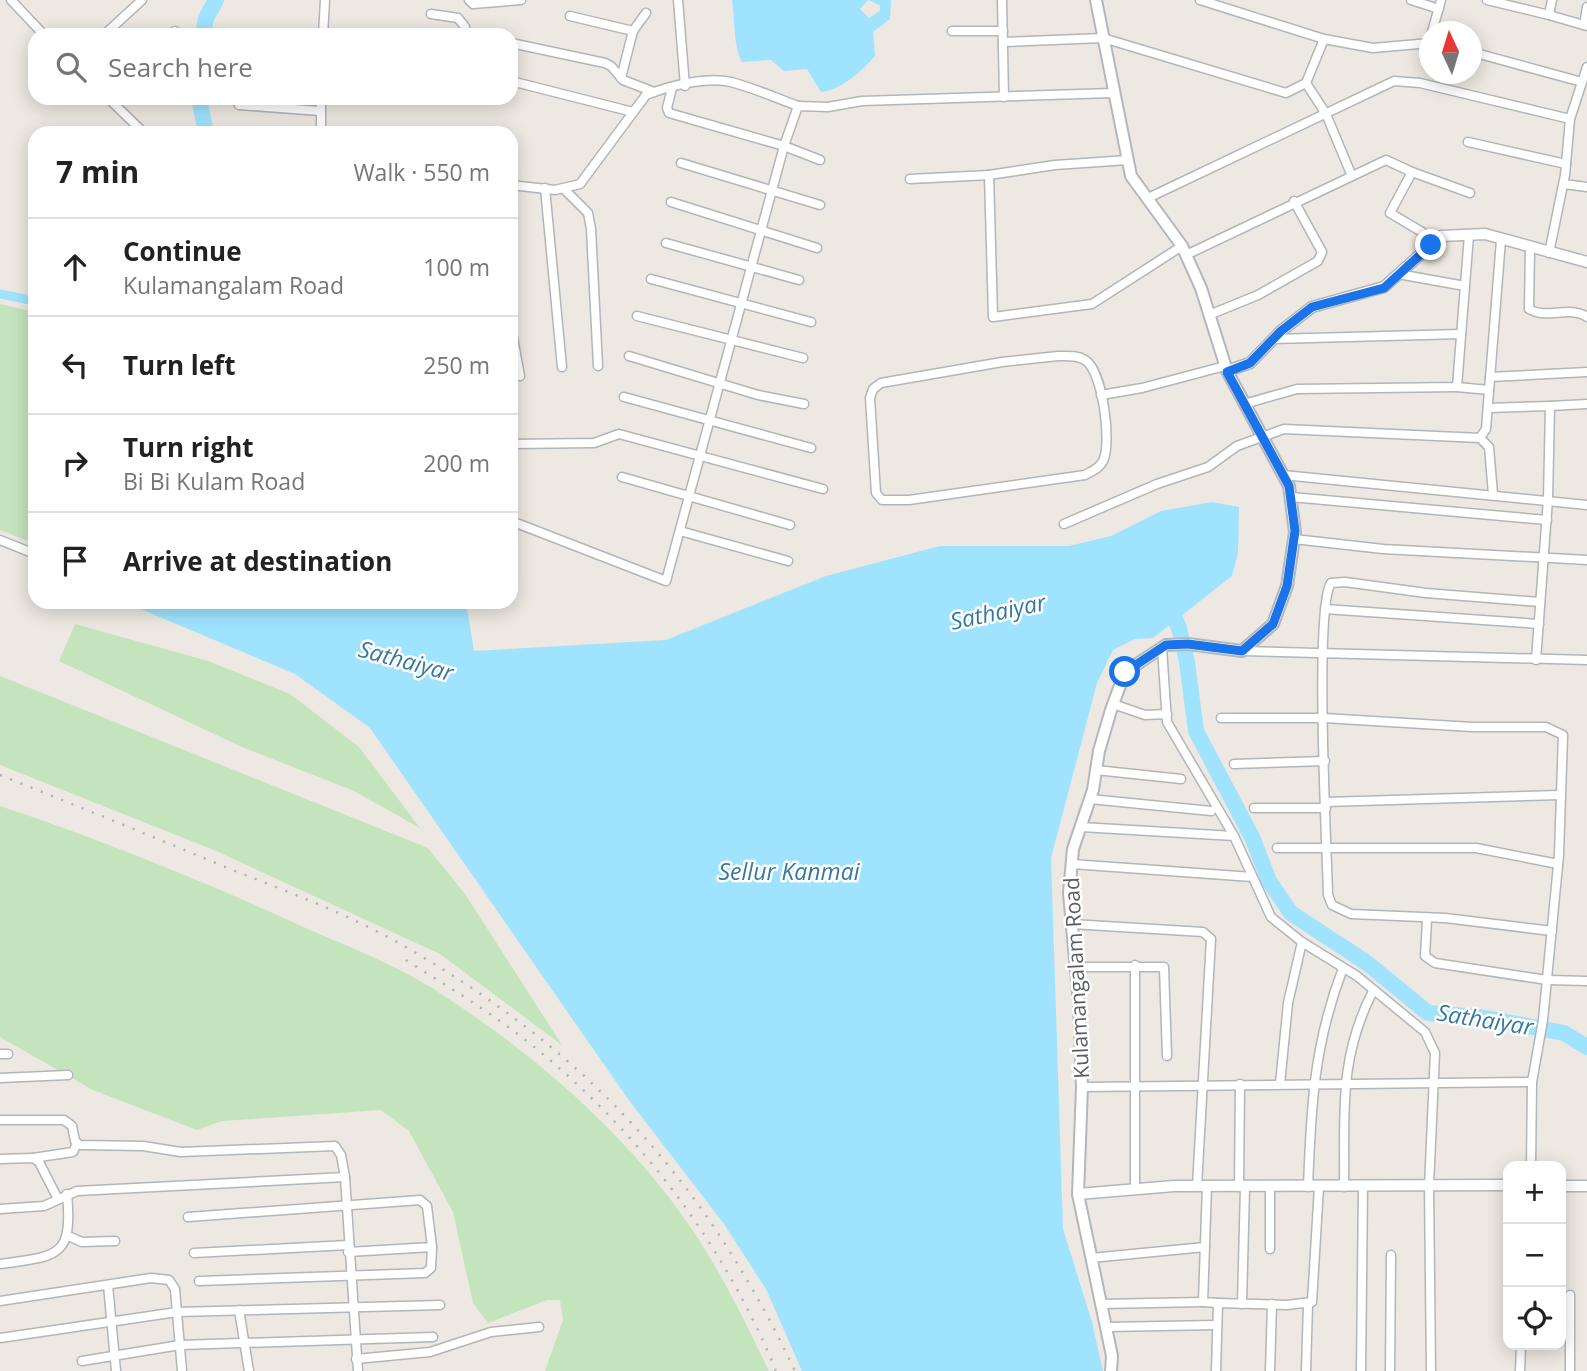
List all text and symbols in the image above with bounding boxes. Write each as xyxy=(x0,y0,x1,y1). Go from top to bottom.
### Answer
north arrow xyxy=(1419,21,1482,84)
search box xyxy=(28,28,518,105)
icon: search xyxy=(52,48,90,86)
text: Search here xyxy=(108,49,253,85)
text: 7 min xyxy=(56,151,139,192)
text: Walk · 550 m xyxy=(353,156,490,188)
route end xyxy=(1415,229,1446,260)
text: Continue xyxy=(123,233,242,269)
icon: ahead xyxy=(56,248,94,286)
text: 100 m xyxy=(423,251,490,283)
text: Kulamangalam Road xyxy=(123,269,344,301)
icon: left xyxy=(56,346,94,384)
text: Turn left xyxy=(123,347,235,383)
text: 250 m xyxy=(423,349,490,381)
text: Turn right xyxy=(123,429,254,465)
icon: right xyxy=(56,444,94,482)
text: 200 m xyxy=(423,447,490,479)
text: Bi Bi Kulam Road xyxy=(123,465,305,497)
icon: arrive xyxy=(56,542,94,580)
text: Arrive at destination xyxy=(123,543,392,579)
water label: Sathaiyar xyxy=(947,585,1049,637)
water label: Sathaiyar xyxy=(355,632,458,688)
route start xyxy=(1109,656,1140,687)
water label: Sellur Kanmai xyxy=(719,855,861,887)
street label: Kulamangalam Road xyxy=(1057,877,1095,1080)
water label: Sathaiyar xyxy=(1435,996,1536,1043)
map controls xyxy=(1503,1161,1566,1350)
button: + xyxy=(1503,1161,1566,1224)
button: − xyxy=(1503,1224,1566,1287)
button: locate xyxy=(1503,1287,1566,1350)

